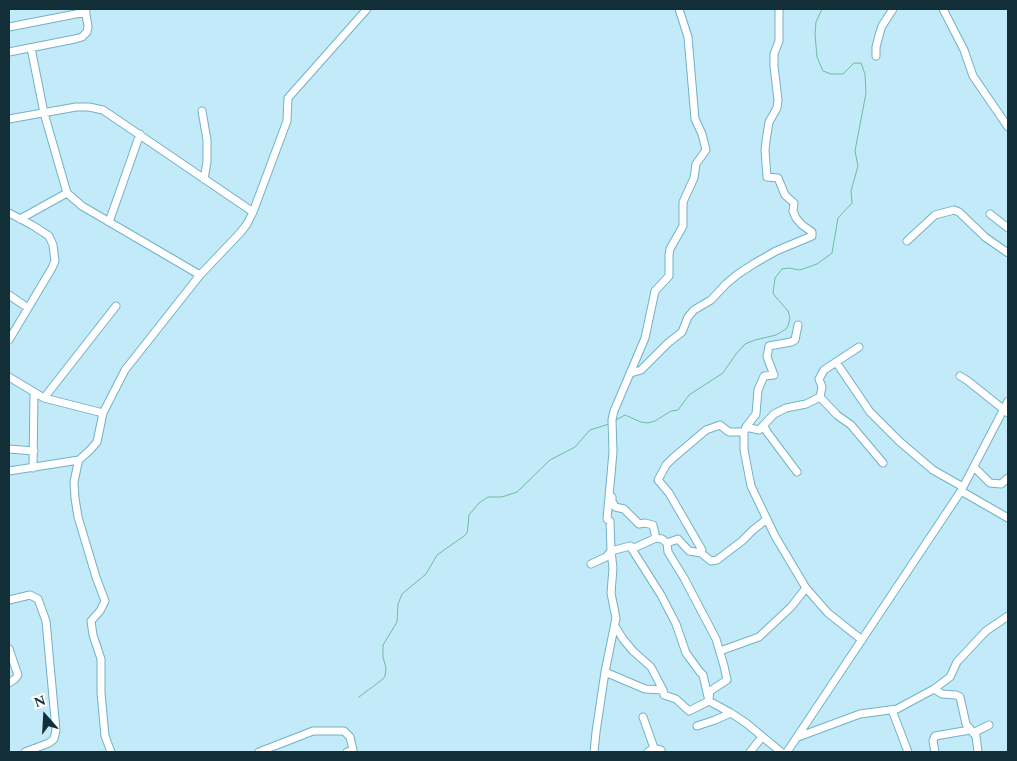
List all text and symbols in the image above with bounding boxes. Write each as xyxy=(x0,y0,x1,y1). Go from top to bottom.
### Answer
text: N xyxy=(31,690,49,713)
north arrow xyxy=(20,691,70,741)

